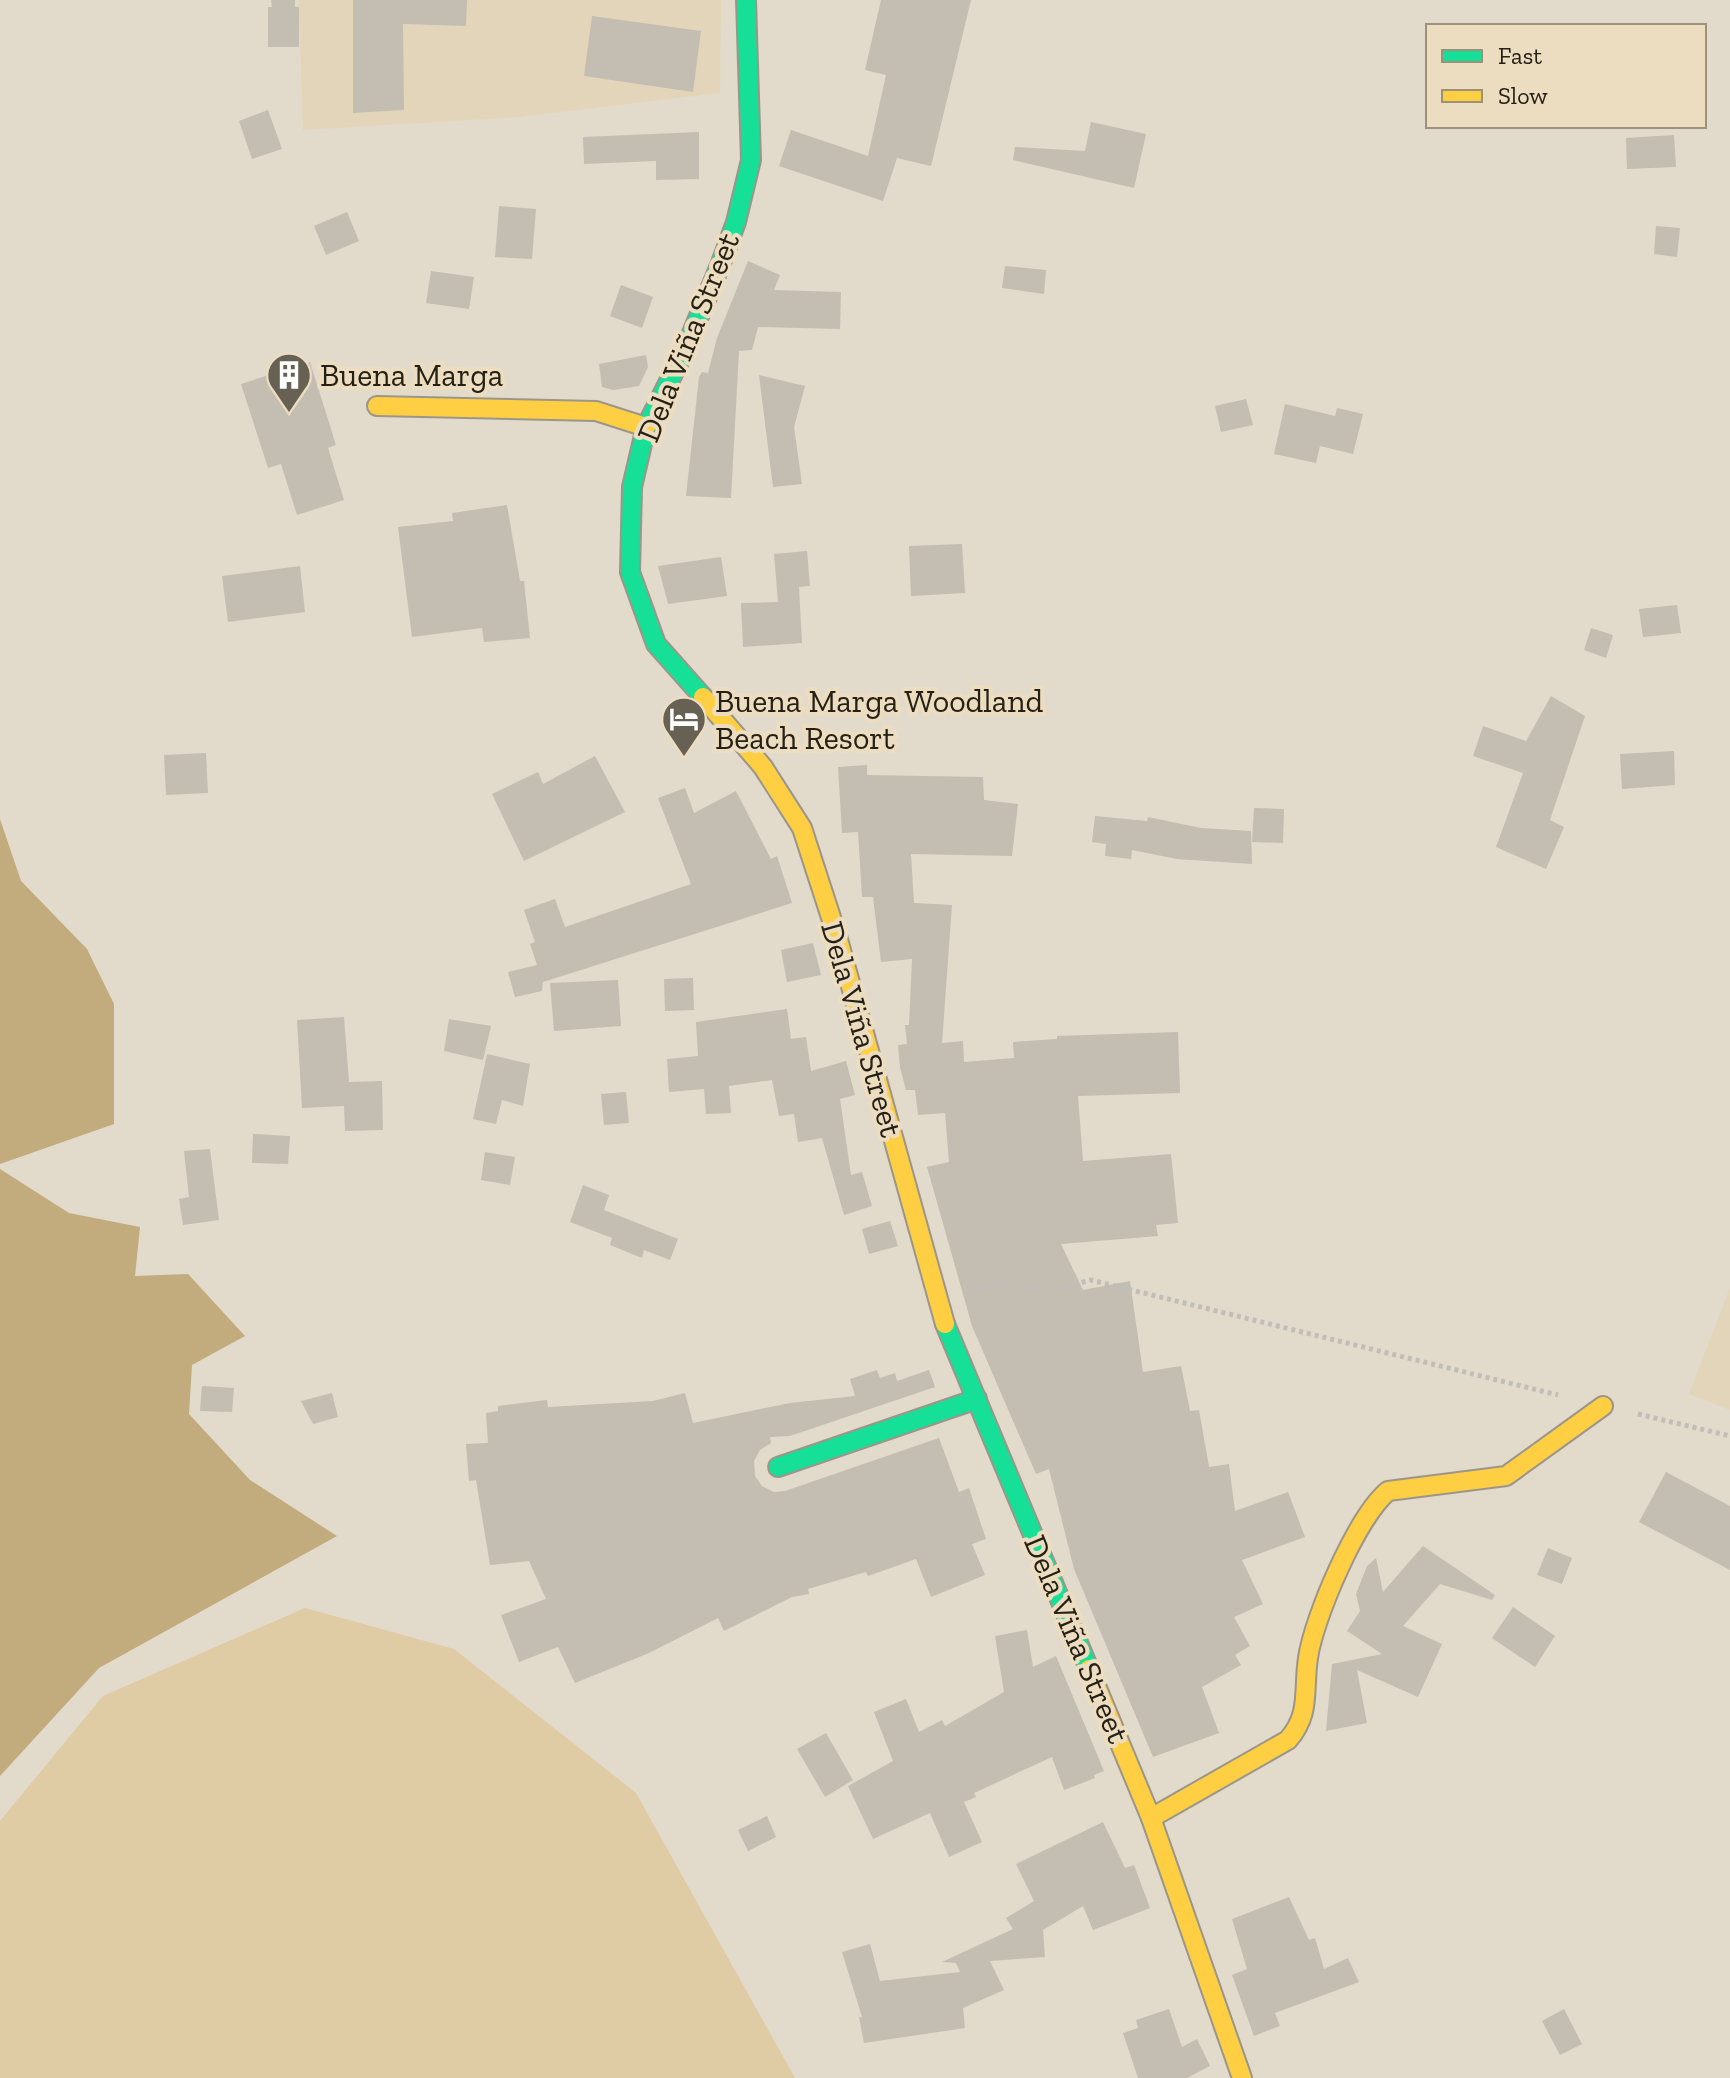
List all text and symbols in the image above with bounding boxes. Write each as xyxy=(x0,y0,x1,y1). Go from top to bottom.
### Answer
legend xyxy=(1426,24,1706,128)
text: Fast xyxy=(1498,41,1542,70)
text: Slow xyxy=(1498,81,1548,110)
street label: Dela Viña Street xyxy=(629,227,747,447)
building icon: Buena Marga xyxy=(265,351,313,414)
place label: Buena Marga xyxy=(320,356,503,394)
place label: Buena Marga Woodland Beach Resort xyxy=(715,682,1043,757)
hotel icon: Buena Marga Woodland Beach Resort xyxy=(660,695,708,758)
street label: Dela Viña Street xyxy=(813,917,911,1141)
street label: Dela Viña Street xyxy=(1016,1529,1138,1749)

